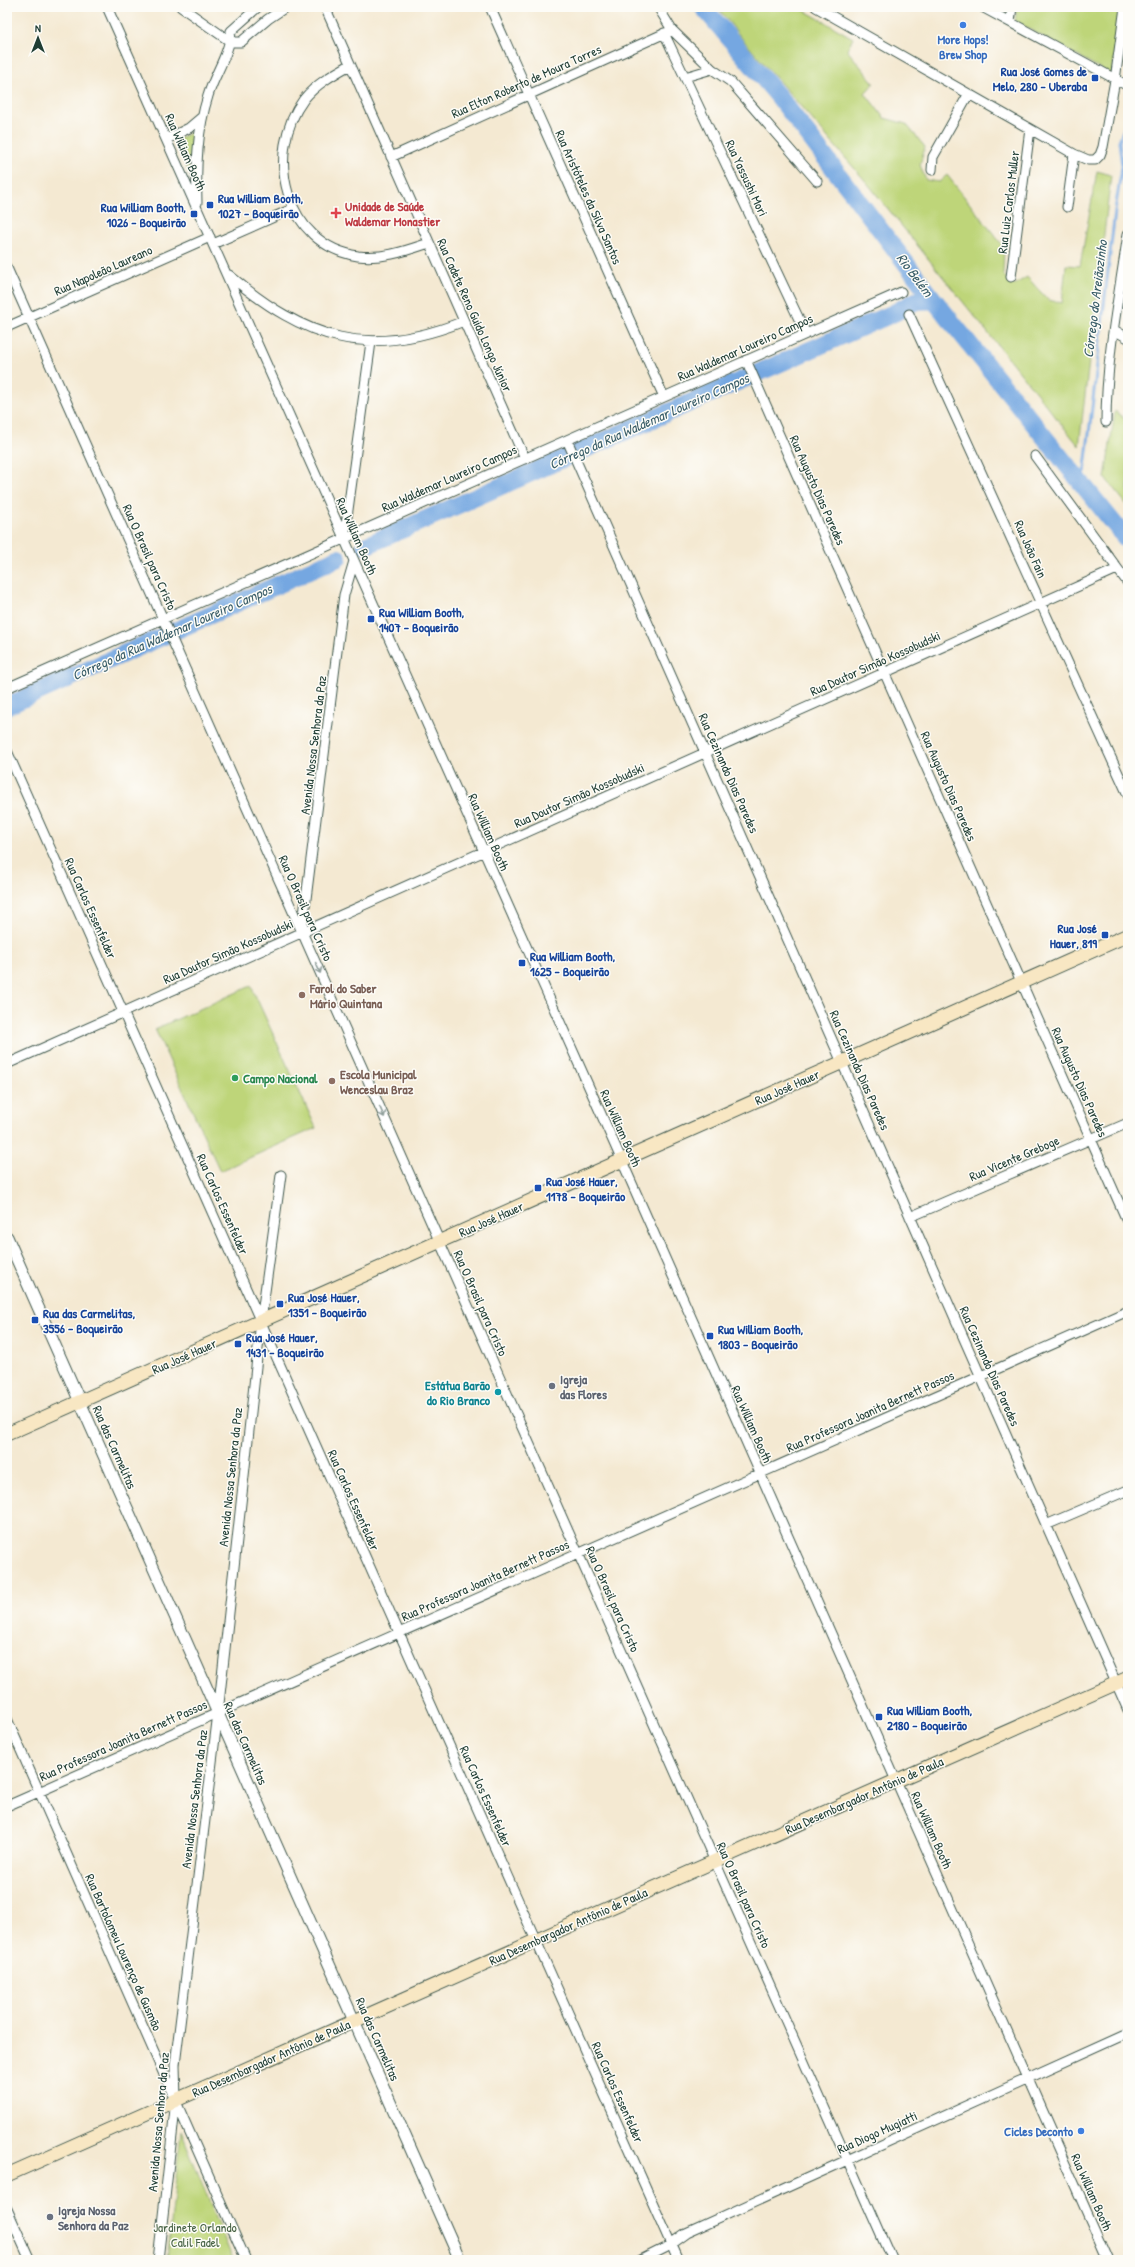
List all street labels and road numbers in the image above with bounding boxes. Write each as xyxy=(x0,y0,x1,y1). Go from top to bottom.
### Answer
street label: Rua Elton Roberto de Moura Torres xyxy=(448,40,604,122)
street label: Rua William Booth xyxy=(161,111,211,194)
street label: Rua Aristóteles da Silva Santos xyxy=(551,127,627,267)
street label: Rua Yassushi Mori xyxy=(721,137,773,219)
street label: Rua Luiz Carlos Muller xyxy=(993,150,1023,254)
street label: Rua Cadete Reno Guido Longo Júnior xyxy=(433,235,517,395)
street label: Rua Napoleão Laureano xyxy=(51,240,155,300)
street label: Rua Waldemar Loureiro Campos xyxy=(674,309,816,385)
street label: Rua Augusto Dias Paredes xyxy=(786,432,850,548)
street label: Rua Waldemar Loureiro Campos xyxy=(378,440,520,516)
street label: Rua William Booth xyxy=(332,495,382,578)
street label: Rua O Brasil para Cristo xyxy=(119,501,181,613)
street label: Rua João Fain xyxy=(1010,517,1052,581)
street label: Rua Doutor Simão Kossobudski xyxy=(807,626,943,700)
street label: Avenida Nossa Senhora da Paz xyxy=(296,674,331,815)
street label: Rua Cezinando Dias Paredes xyxy=(695,710,763,836)
street label: Rua Augusto Dias Paredes xyxy=(917,728,981,844)
street label: Rua Doutor Simão Kossobudski xyxy=(511,758,647,832)
street label: Rua William Booth xyxy=(464,791,514,874)
street label: Rua O Brasil para Cristo xyxy=(275,852,337,964)
street label: Rua Carlos Essenfelder xyxy=(61,855,121,961)
street label: Rua Doutor Simão Kossobudski xyxy=(160,914,296,988)
street label: Rua Cezinando Dias Paredes xyxy=(826,1007,894,1133)
street label: Rua Augusto Dias Paredes xyxy=(1048,1024,1112,1140)
street label: Rua José Hauer xyxy=(752,1065,822,1109)
street label: Rua William Booth xyxy=(596,1087,646,1170)
street label: Rua Vicente Greboge xyxy=(966,1131,1062,1185)
street label: Rua Carlos Essenfelder xyxy=(193,1151,253,1257)
street label: Rua José Hauer xyxy=(456,1197,526,1241)
street label: Rua O Brasil para Cristo xyxy=(450,1247,512,1359)
street label: Rua Cezinando Dias Paredes xyxy=(956,1303,1024,1429)
street label: Rua José Hauer xyxy=(149,1334,219,1378)
street label: Rua Professora Joanita Bernett Passos xyxy=(783,1366,957,1456)
street label: Rua William Booth xyxy=(727,1383,777,1466)
street label: Rua das Carmelitas xyxy=(89,1402,141,1492)
street label: Avenida Nossa Senhora da Paz xyxy=(214,1406,246,1547)
street label: Rua Carlos Essenfelder xyxy=(324,1447,384,1553)
street label: Rua Professora Joanita Bernett Passos xyxy=(398,1535,572,1625)
street label: Rua O Brasil para Cristo xyxy=(582,1543,644,1655)
street label: Rua Professora Joanita Bernett Passos xyxy=(36,1695,210,1785)
street label: Rua das Carmelitas xyxy=(220,1698,272,1788)
street label: Avenida Nossa Senhora da Paz xyxy=(177,1728,212,1869)
street label: Rua Carlos Essenfelder xyxy=(456,1743,516,1849)
street label: Rua Desembargador Antônio de Paula xyxy=(782,1752,946,1838)
street label: Rua William Booth xyxy=(907,1789,957,1872)
street label: Rua O Brasil para Cristo xyxy=(713,1839,775,1951)
street label: Rua Bartolomeu Lourenço de Gusmão xyxy=(81,1871,167,2033)
street label: Rua Desembargador Antônio de Paula xyxy=(486,1883,650,1969)
street label: Rua das Carmelitas xyxy=(352,1994,404,2084)
street label: Rua Desembargador Antônio de Paula xyxy=(189,2015,353,2101)
street label: Rua Carlos Essenfelder xyxy=(588,2039,648,2145)
street label: Avenida Nossa Senhora da Paz xyxy=(143,2051,173,2192)
street label: Rua Diogo Mugiatti xyxy=(834,2106,920,2158)
street label: Rua William Booth xyxy=(1067,2151,1117,2234)

